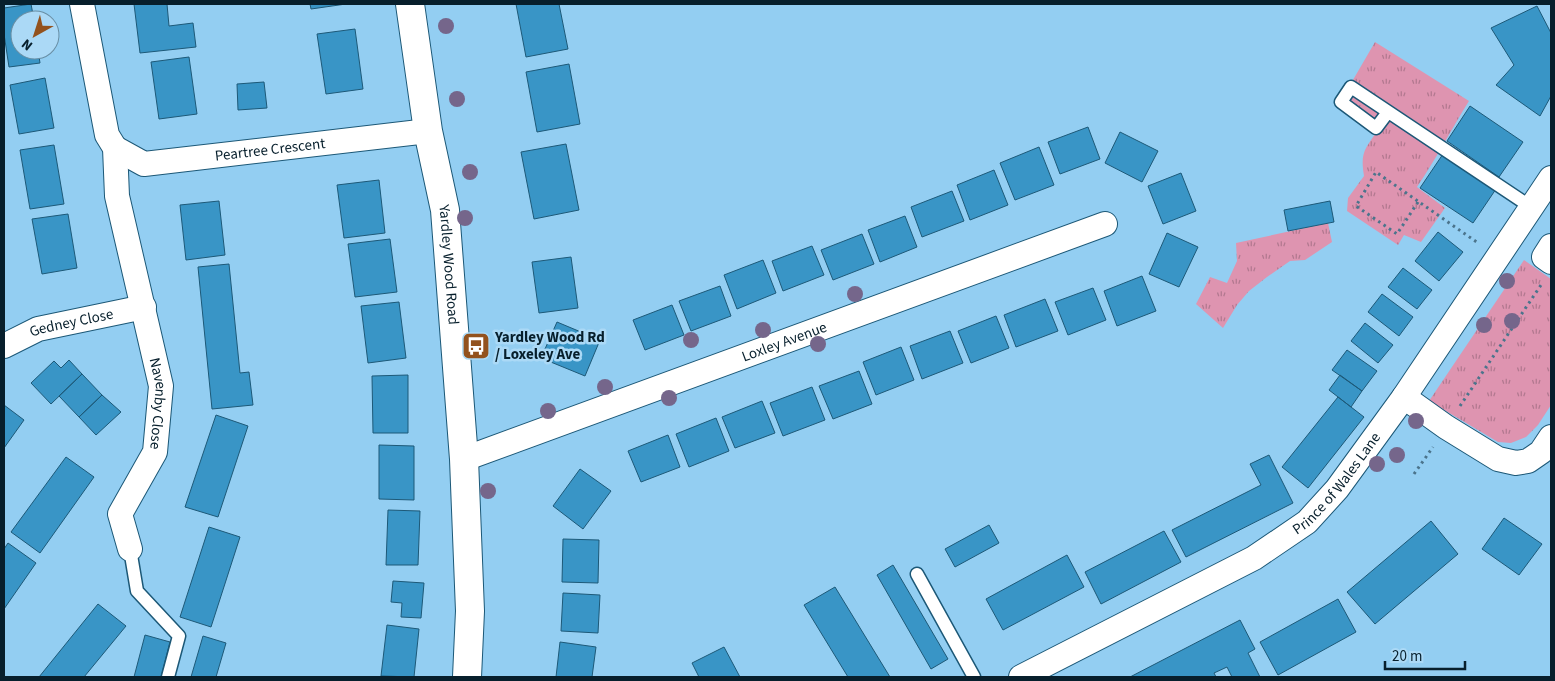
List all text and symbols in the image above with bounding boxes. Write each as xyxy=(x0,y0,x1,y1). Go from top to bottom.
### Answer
north arrow xyxy=(10,10,60,60)
text: N xyxy=(18,34,37,55)
street label: Peartree Crescent xyxy=(214,133,326,166)
street label: Yardley Wood Road xyxy=(433,202,464,325)
street label: Gedney Close xyxy=(26,303,115,342)
street label: Loxley Avenue xyxy=(739,316,830,367)
place label: Yardley Wood Rd / Loxeley Ave xyxy=(494,327,605,365)
bus stop icon: Yardley Wood Rd / Loxeley Ave xyxy=(461,331,491,361)
street label: Navenby Close xyxy=(144,355,172,450)
street label: Prince of Wales Lane xyxy=(1288,428,1385,540)
scale bar xyxy=(1385,638,1465,670)
text: 20 m xyxy=(1392,646,1422,667)

